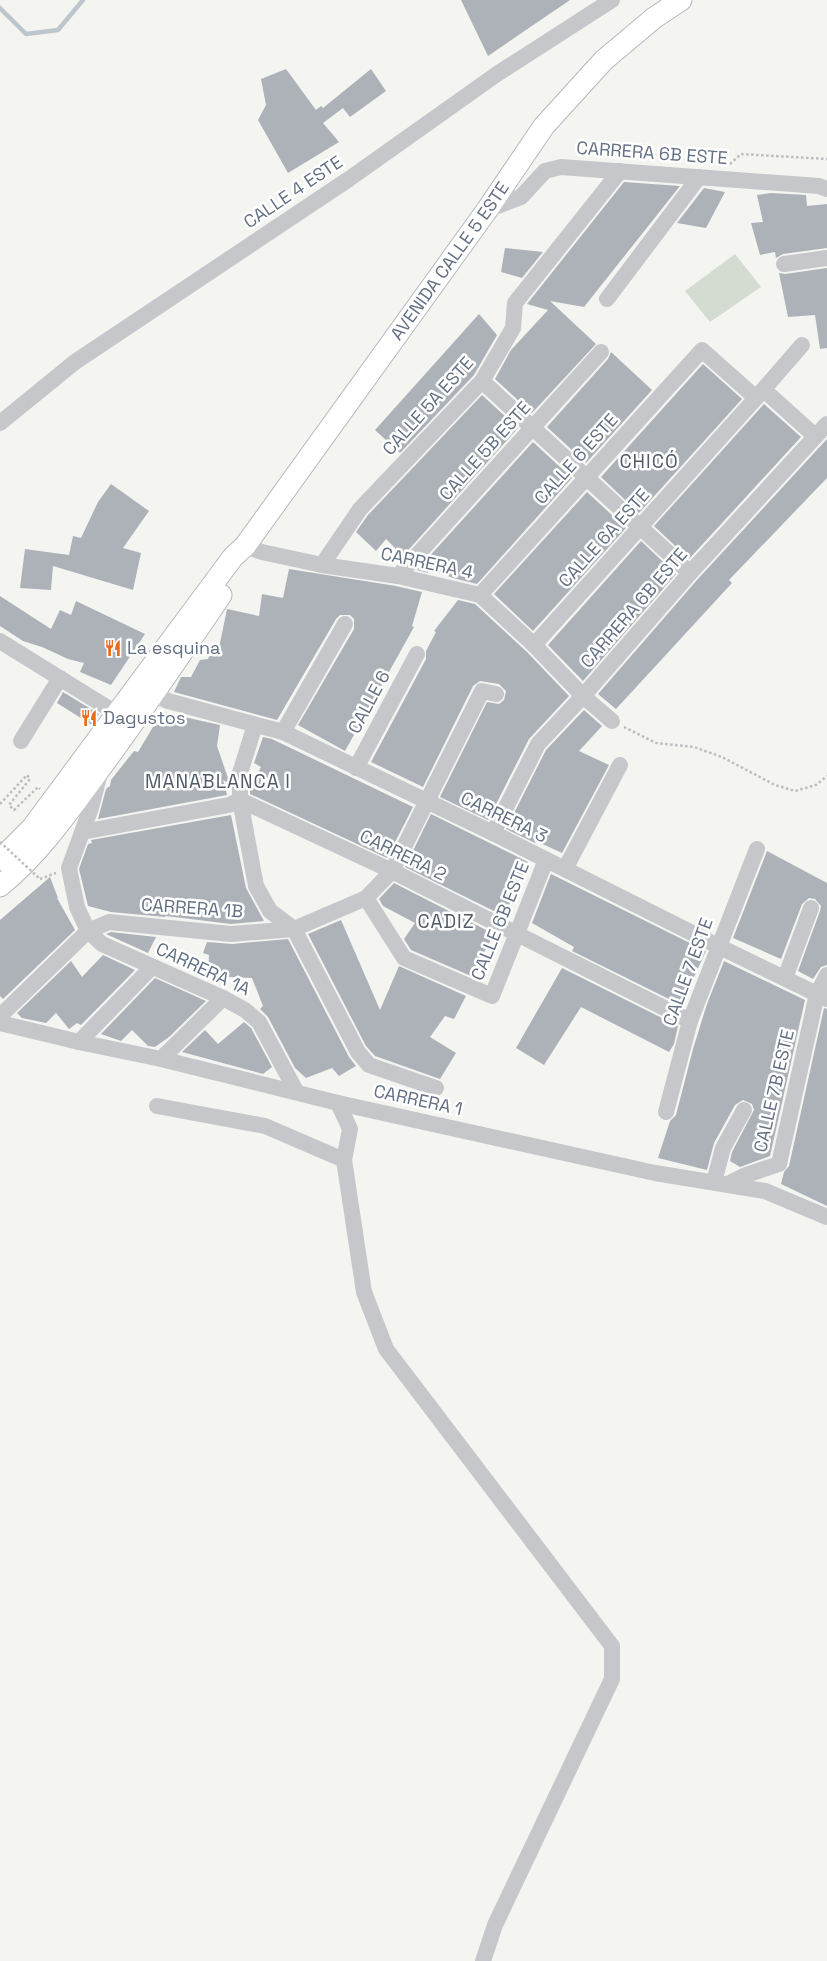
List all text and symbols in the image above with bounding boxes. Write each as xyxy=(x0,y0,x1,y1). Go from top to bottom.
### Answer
street label: CARRERA 6B ESTE xyxy=(576,136,728,169)
street label: CALLE 4 ESTE xyxy=(239,150,347,233)
street label: AVENIDA CALLE 5 ESTE xyxy=(385,177,514,344)
street label: CALLE 5A ESTE xyxy=(377,352,478,460)
street label: CALLE 5B ESTE xyxy=(434,396,535,505)
street label: CALLE 6 ESTE xyxy=(529,409,622,509)
district label: CHICÓ xyxy=(619,449,679,474)
street label: CALLE 6A ESTE xyxy=(553,483,654,592)
street label: CARRERA 4 xyxy=(379,541,475,584)
street label: CARRERA 6B ESTE xyxy=(575,543,692,672)
place label: La esquina xyxy=(127,636,220,659)
restaurant icon: La esquina xyxy=(103,638,123,658)
street label: CALLE 6 xyxy=(342,666,395,737)
place label: Dagustos xyxy=(103,706,185,729)
restaurant icon: Dagustos xyxy=(79,708,99,728)
district label: MANABLANCA I xyxy=(145,769,291,794)
street label: CARRERA 3 xyxy=(457,786,551,847)
street label: CARRERA 2 xyxy=(356,824,450,885)
street label: CALLE 6B ESTE xyxy=(465,858,534,984)
street label: CARRERA 1B xyxy=(140,892,244,923)
district label: CADIZ xyxy=(417,909,475,934)
street label: CALLE 7 ESTE xyxy=(657,915,718,1029)
street label: CARRERA 1A xyxy=(152,937,254,1000)
street label: CALLE 7B ESTE xyxy=(748,1027,799,1154)
street label: CARRERA 1 xyxy=(372,1079,465,1120)

